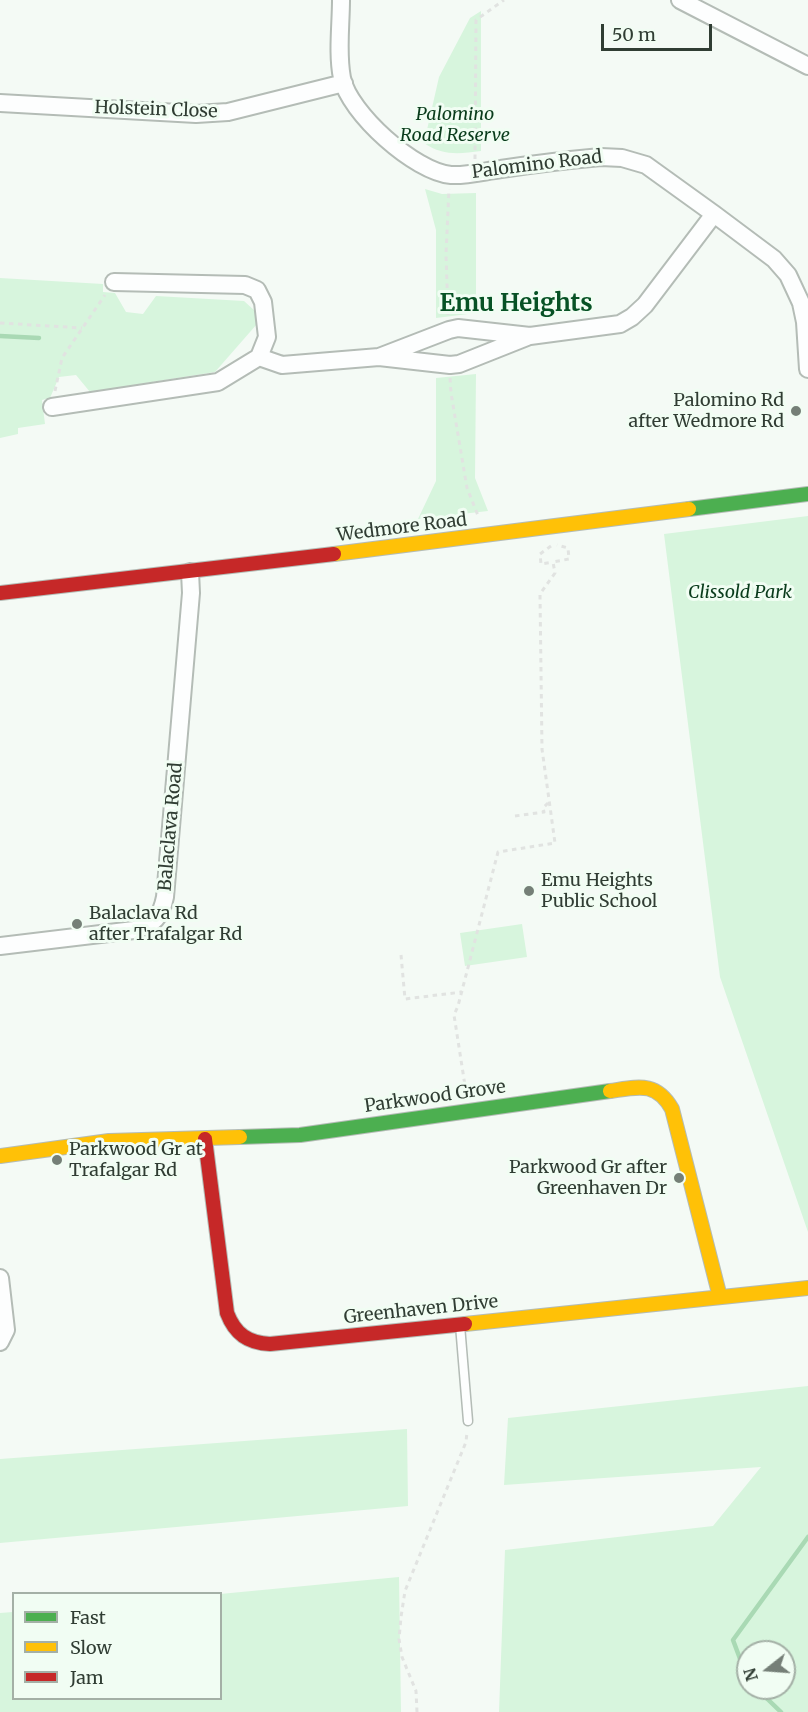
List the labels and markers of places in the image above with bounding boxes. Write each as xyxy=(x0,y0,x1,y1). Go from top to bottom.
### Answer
place label: Palomino Rd after Wedmore Rd xyxy=(628,390,784,432)
marker: Palomino Rd after Wedmore Rd xyxy=(789,404,803,418)
place label: Emu Heights Public School xyxy=(541,870,657,912)
marker: Emu Heights Public School xyxy=(522,884,536,898)
place label: Balaclava Rd after Trafalgar Rd xyxy=(89,903,242,946)
marker: Balaclava Rd after Trafalgar Rd xyxy=(70,917,84,931)
place label: Parkwood Gr at Trafalgar Rd xyxy=(69,1139,203,1182)
marker: Parkwood Gr at Trafalgar Rd xyxy=(50,1153,64,1167)
place label: Parkwood Gr after Greenhaven Dr xyxy=(509,1157,667,1200)
marker: Parkwood Gr after Greenhaven Dr xyxy=(672,1171,686,1185)

